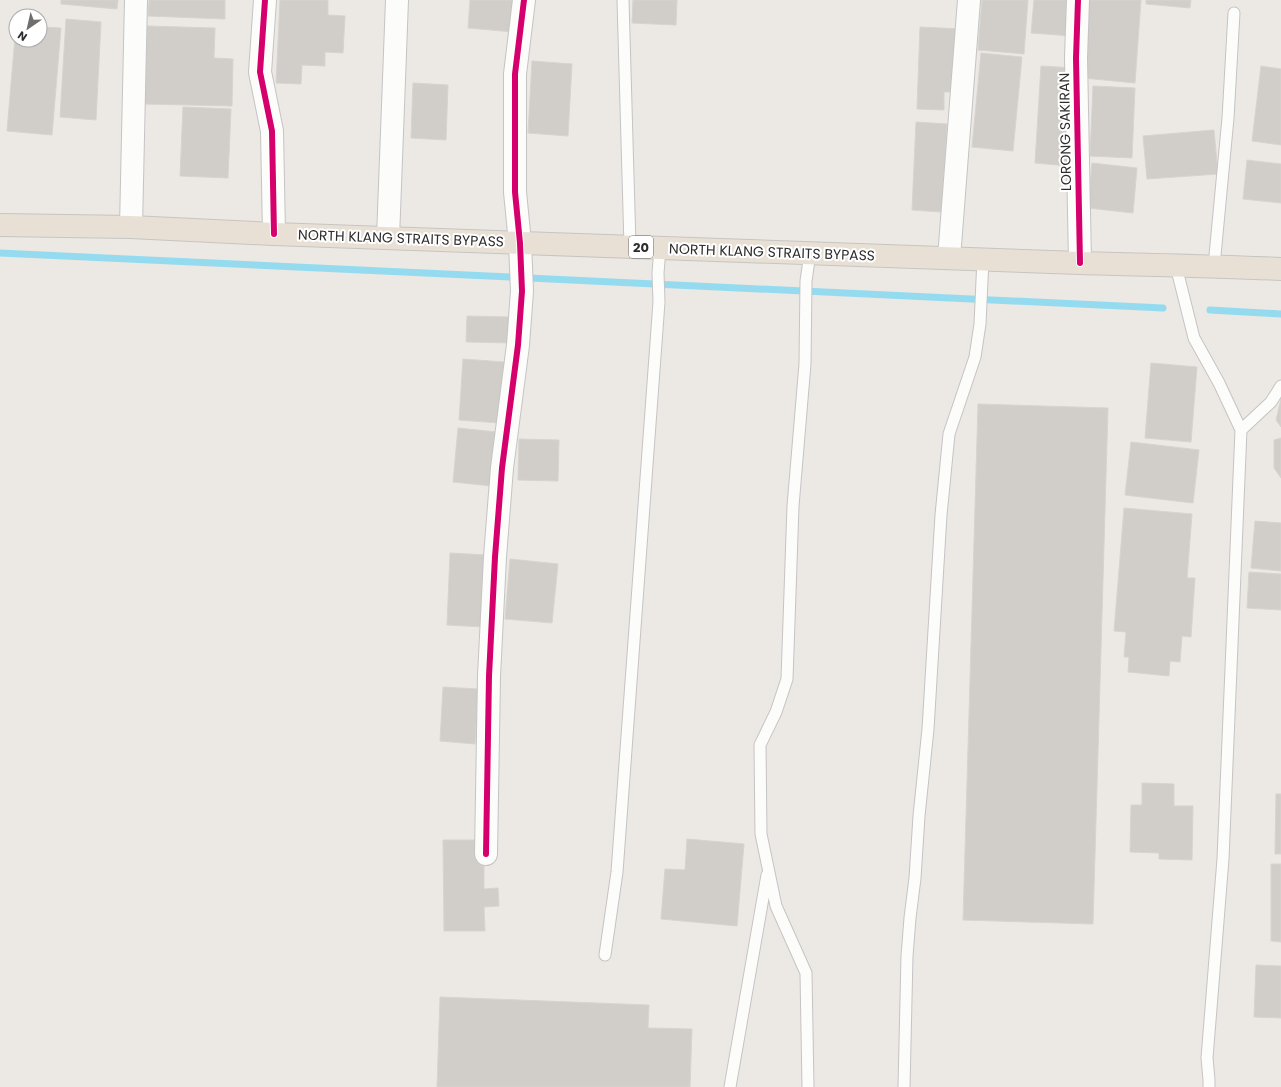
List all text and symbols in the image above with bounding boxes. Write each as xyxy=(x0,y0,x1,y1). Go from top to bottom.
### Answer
north arrow xyxy=(8,8,48,48)
text: N xyxy=(15,27,30,45)
street label: LORONG SAKIRAN xyxy=(1054,73,1076,191)
street label: NORTH KLANG STRAITS BYPASS xyxy=(298,224,504,252)
road number: 20 xyxy=(629,236,653,258)
street label: NORTH KLANG STRAITS BYPASS xyxy=(669,238,875,266)

